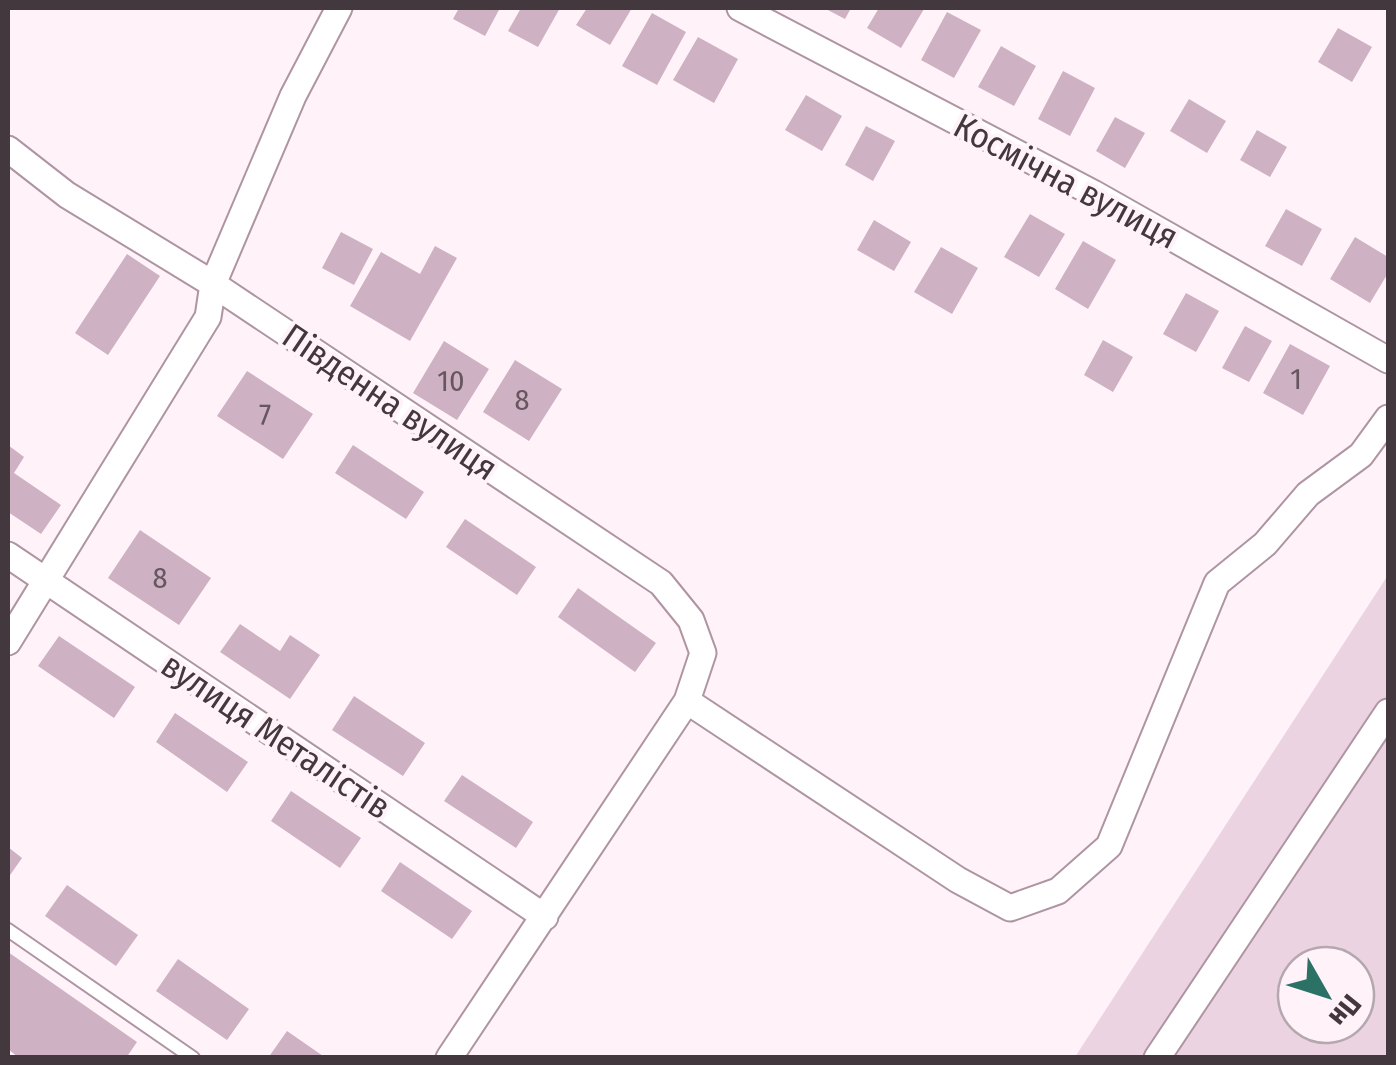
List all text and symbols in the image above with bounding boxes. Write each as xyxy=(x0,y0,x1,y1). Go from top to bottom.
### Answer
street label: Космічна вулиця xyxy=(947,104,1185,258)
street label: Південна вулиця xyxy=(275,315,505,489)
house number: 1 xyxy=(1290,361,1302,397)
house number: 10 xyxy=(437,363,465,399)
house number: 8 xyxy=(515,382,530,418)
house number: 7 xyxy=(259,397,271,433)
house number: 8 xyxy=(153,560,168,596)
street label: вулиця Металістів xyxy=(154,644,398,828)
north arrow xyxy=(1276,945,1376,1045)
text: Пн xyxy=(1322,988,1368,1033)

